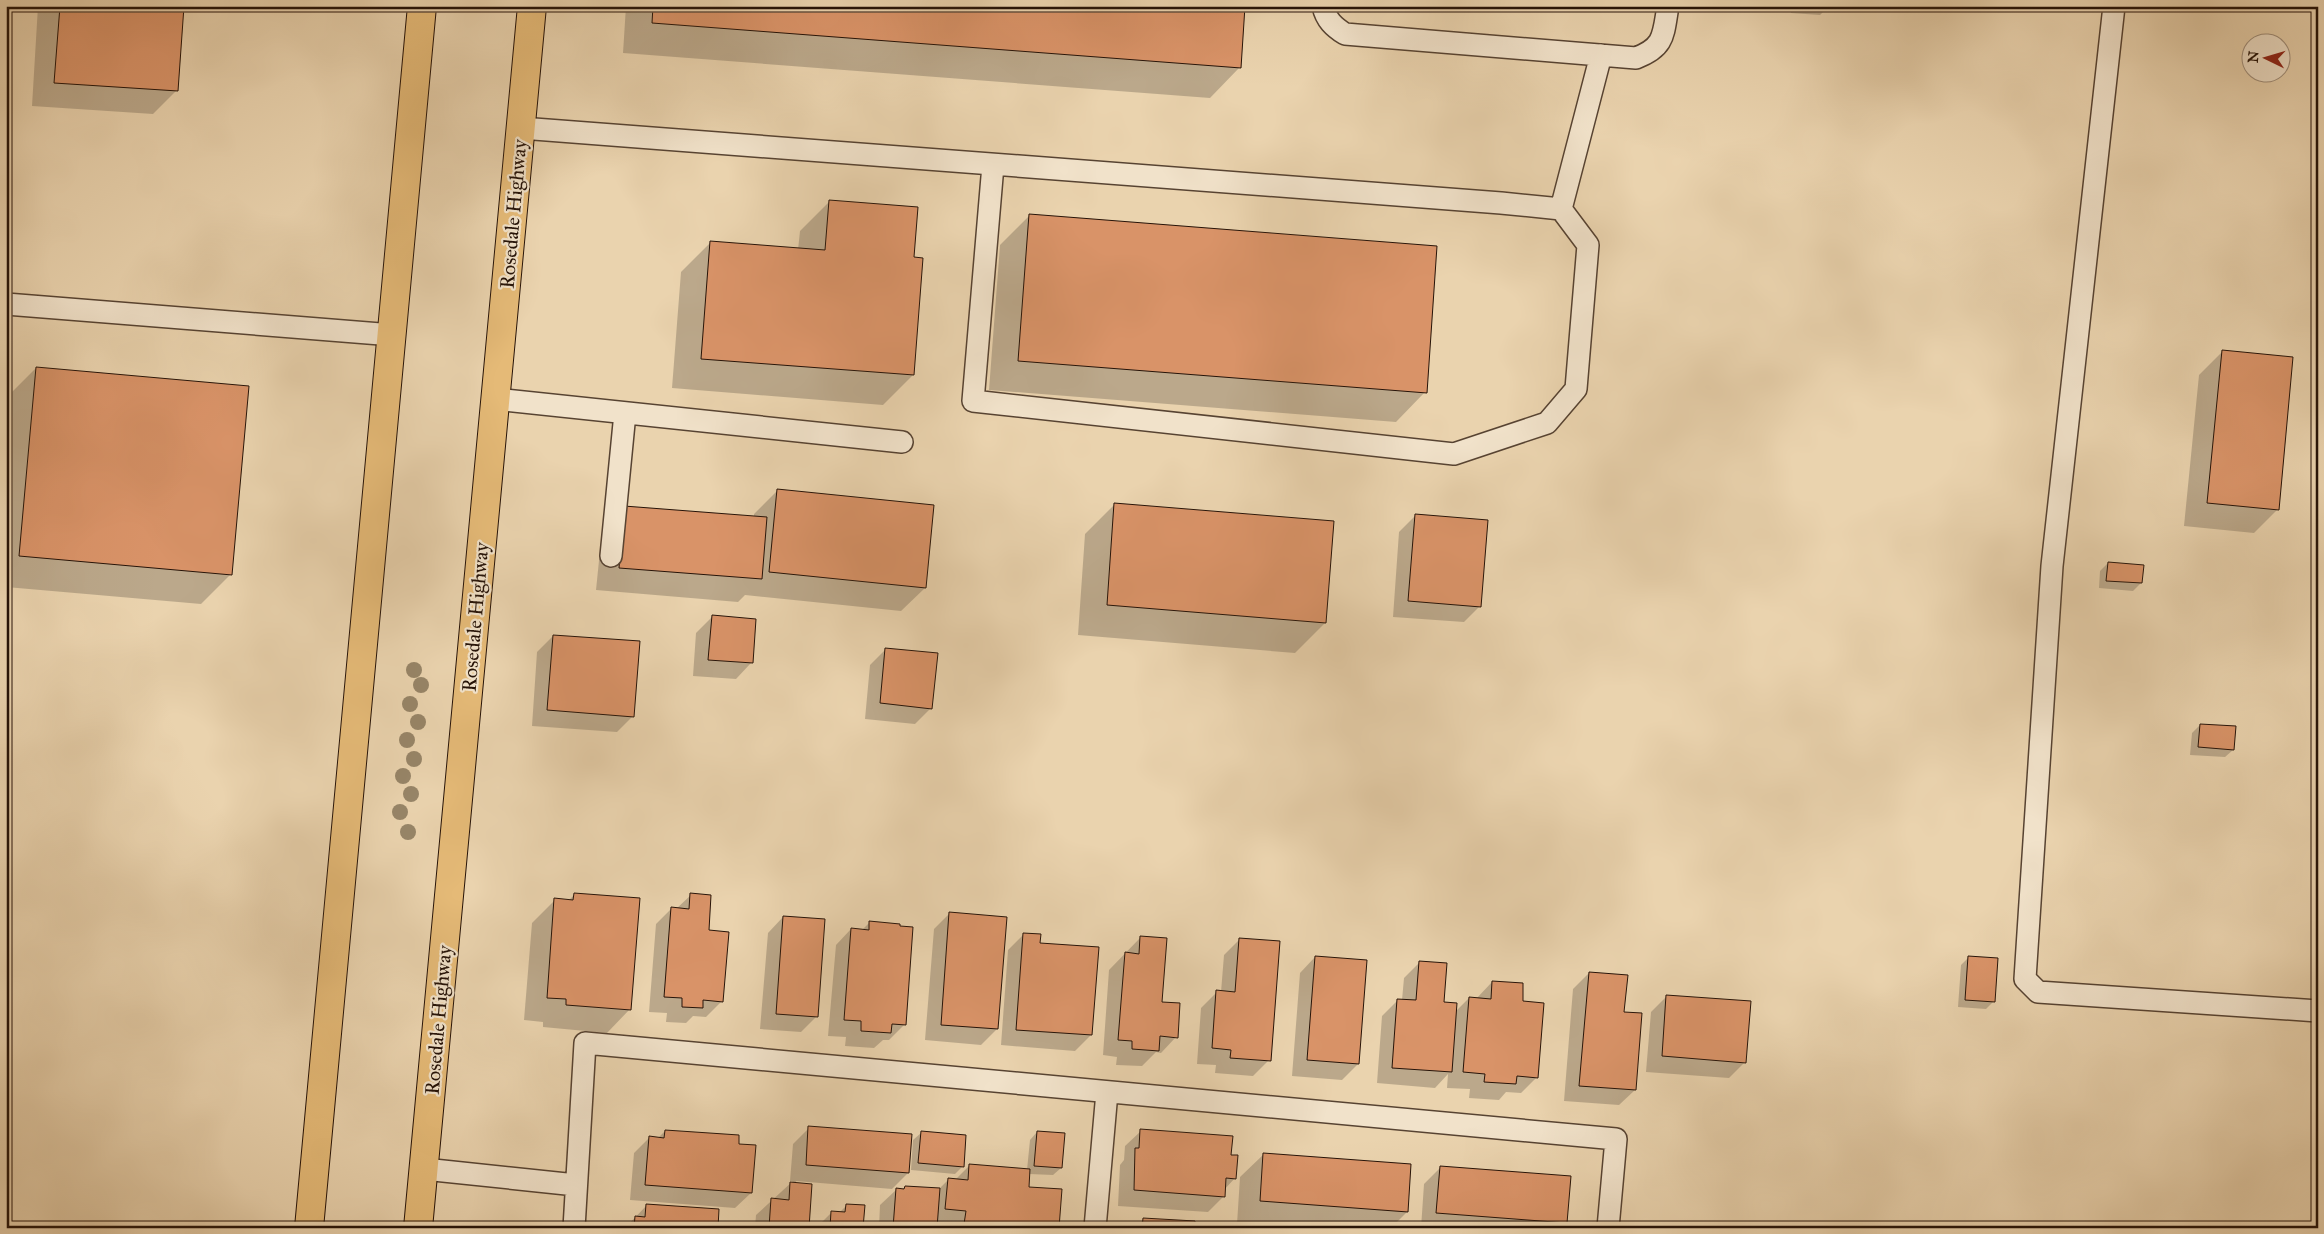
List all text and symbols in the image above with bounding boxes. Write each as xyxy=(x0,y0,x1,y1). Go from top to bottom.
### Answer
north arrow xyxy=(2242,32,2292,82)
text: N xyxy=(2245,50,2263,64)
street label: Rosedale Highway xyxy=(495,138,533,290)
street label: Rosedale Highway xyxy=(457,541,495,693)
street label: Rosedale Highway xyxy=(420,944,458,1096)

